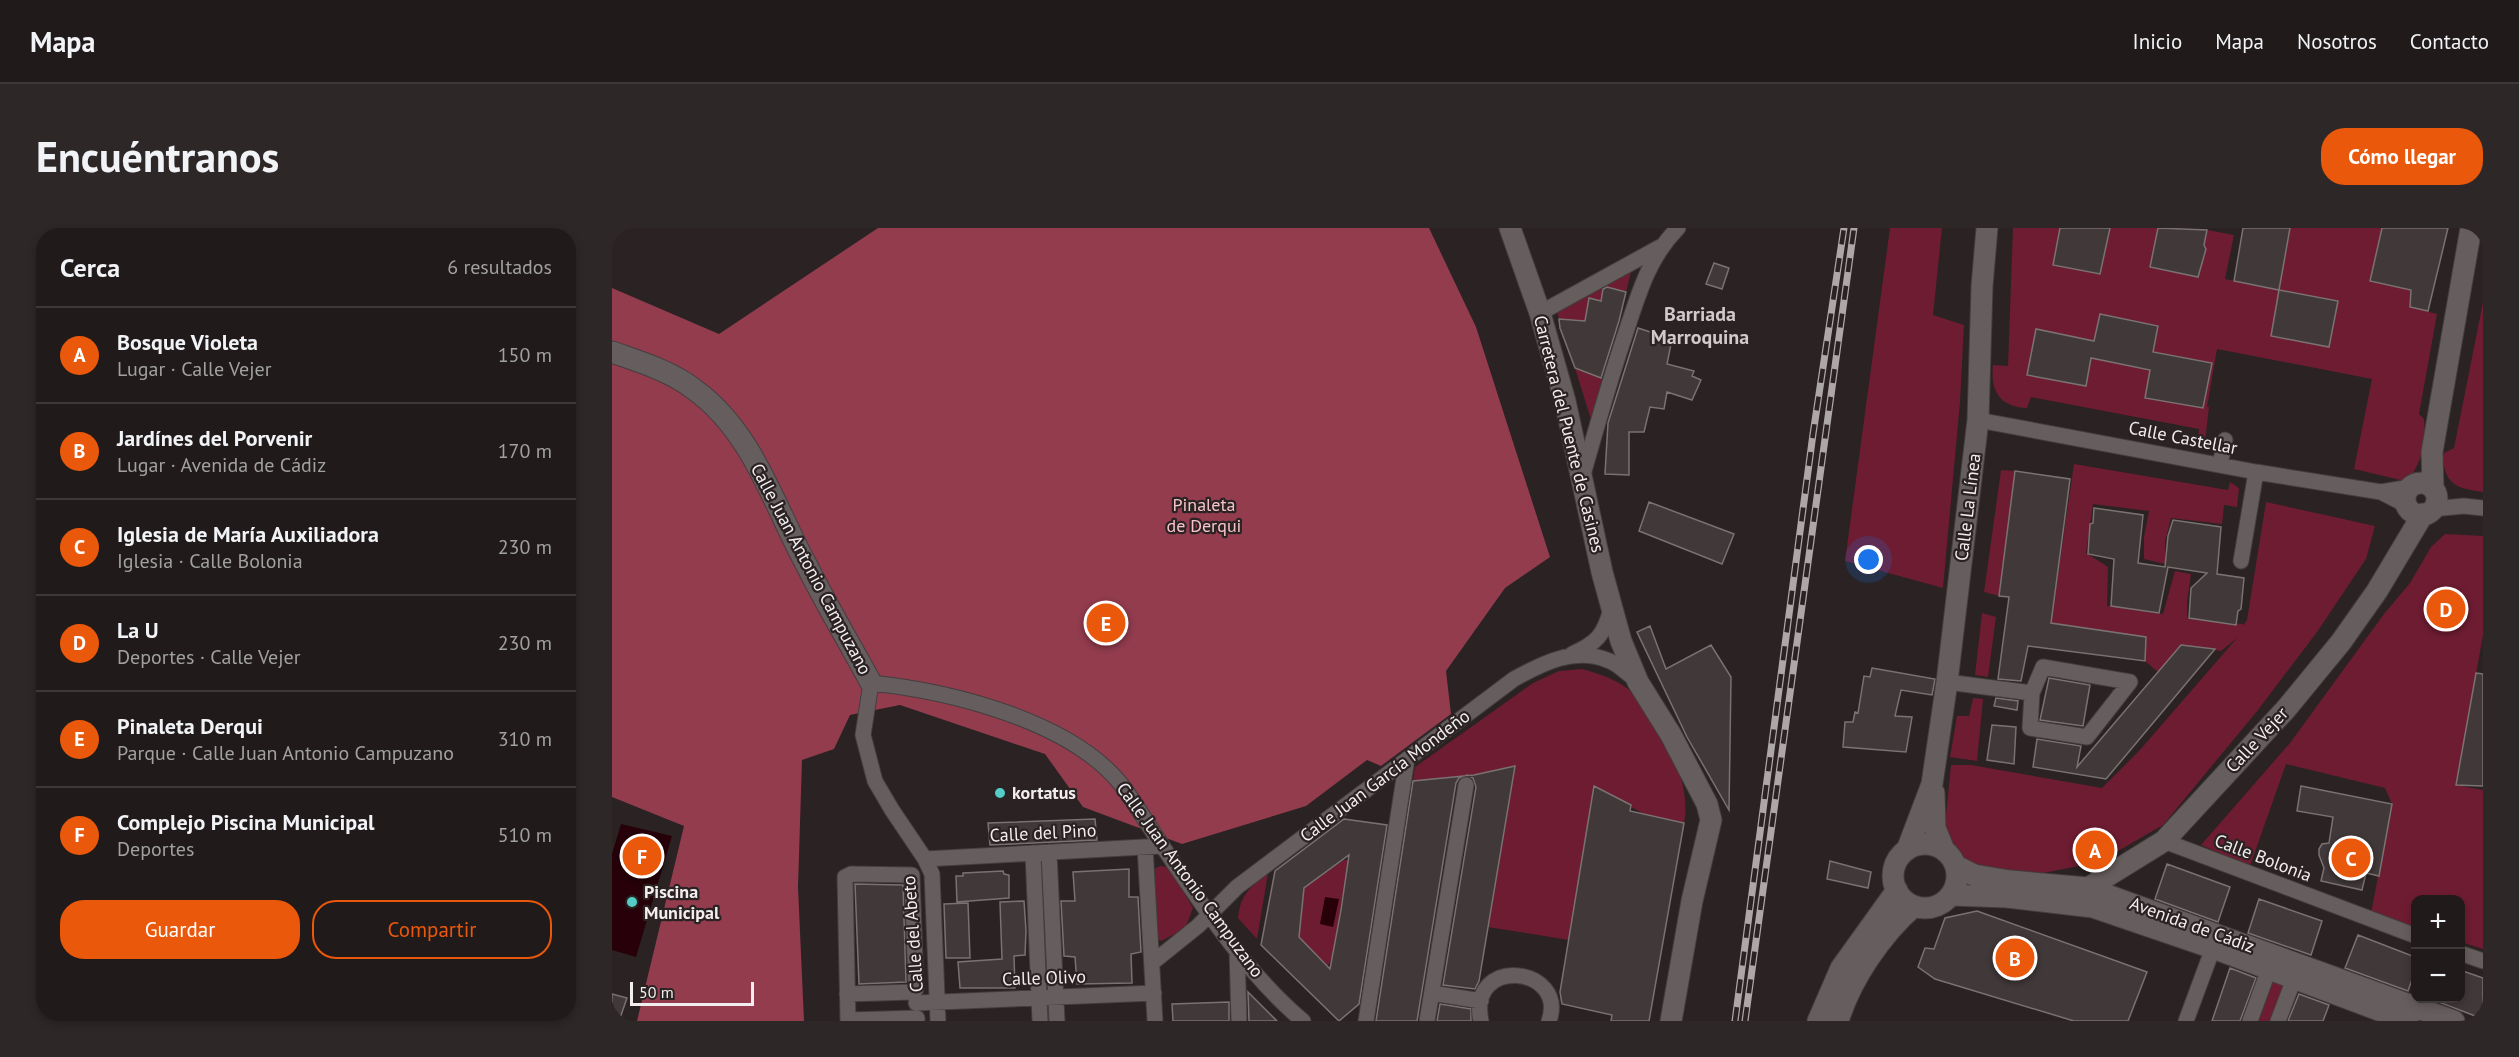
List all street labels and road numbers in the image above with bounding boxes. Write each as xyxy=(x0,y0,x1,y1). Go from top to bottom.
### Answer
street label: Carretera del Puente de Casines xyxy=(1529,313,1610,555)
street label: Calle Castellar xyxy=(2127,416,2240,459)
street label: Calle La Línea xyxy=(1950,452,1986,562)
street label: Calle Juan Antonio Campuzano xyxy=(746,459,877,678)
street label: Calle Vejer xyxy=(2221,702,2293,777)
street label: Calle Juan García Mondeño xyxy=(1295,704,1474,847)
street label: Calle Juan Antonio Campuzano xyxy=(1112,778,1269,982)
street label: Calle del Pino xyxy=(989,818,1097,847)
street label: Calle Bolonia xyxy=(2211,829,2315,887)
street label: Calle del Abeto xyxy=(897,875,928,993)
street label: Avenida de Cádiz xyxy=(2127,891,2258,958)
street label: Calle Olivo xyxy=(1002,965,1086,990)

